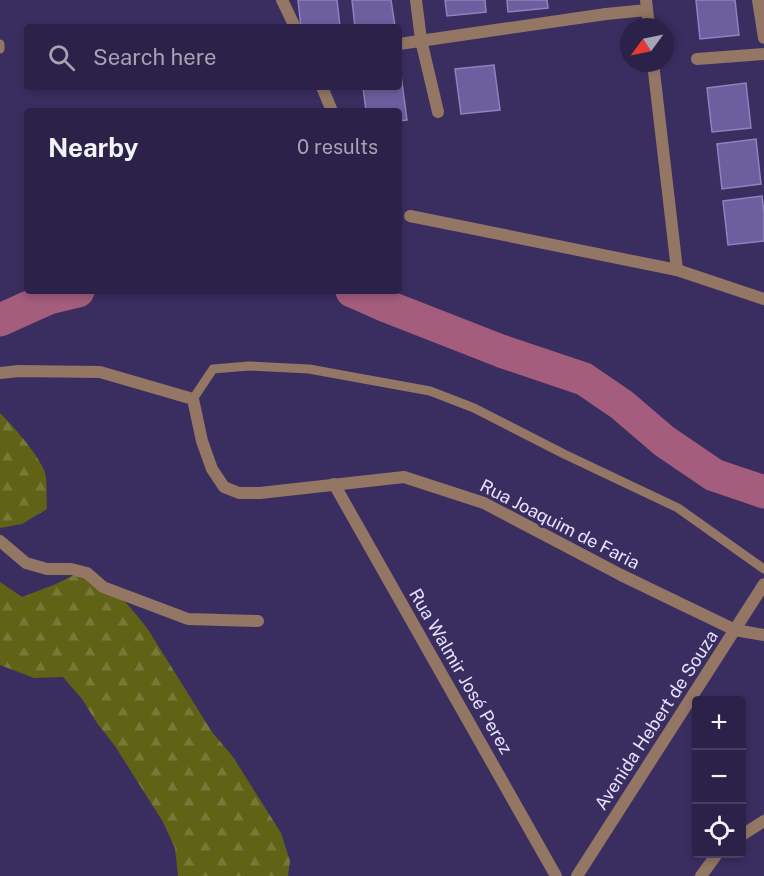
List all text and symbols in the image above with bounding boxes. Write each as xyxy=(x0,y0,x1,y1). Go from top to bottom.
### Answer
north arrow xyxy=(620,18,674,72)
search box xyxy=(24,24,402,90)
icon: search xyxy=(45,41,78,74)
text: Search here xyxy=(93,44,217,70)
text: Nearby xyxy=(48,132,138,163)
text: 0 results xyxy=(297,135,378,159)
street label: Rua Joaquim de Faria xyxy=(477,475,643,573)
street label: Rua Walmir José Perez xyxy=(405,585,517,757)
street label: Avenida Hebert de Souza xyxy=(590,626,722,814)
map controls xyxy=(692,696,746,858)
button: + xyxy=(692,696,746,750)
button: − xyxy=(692,750,746,804)
button: locate xyxy=(692,804,746,858)

